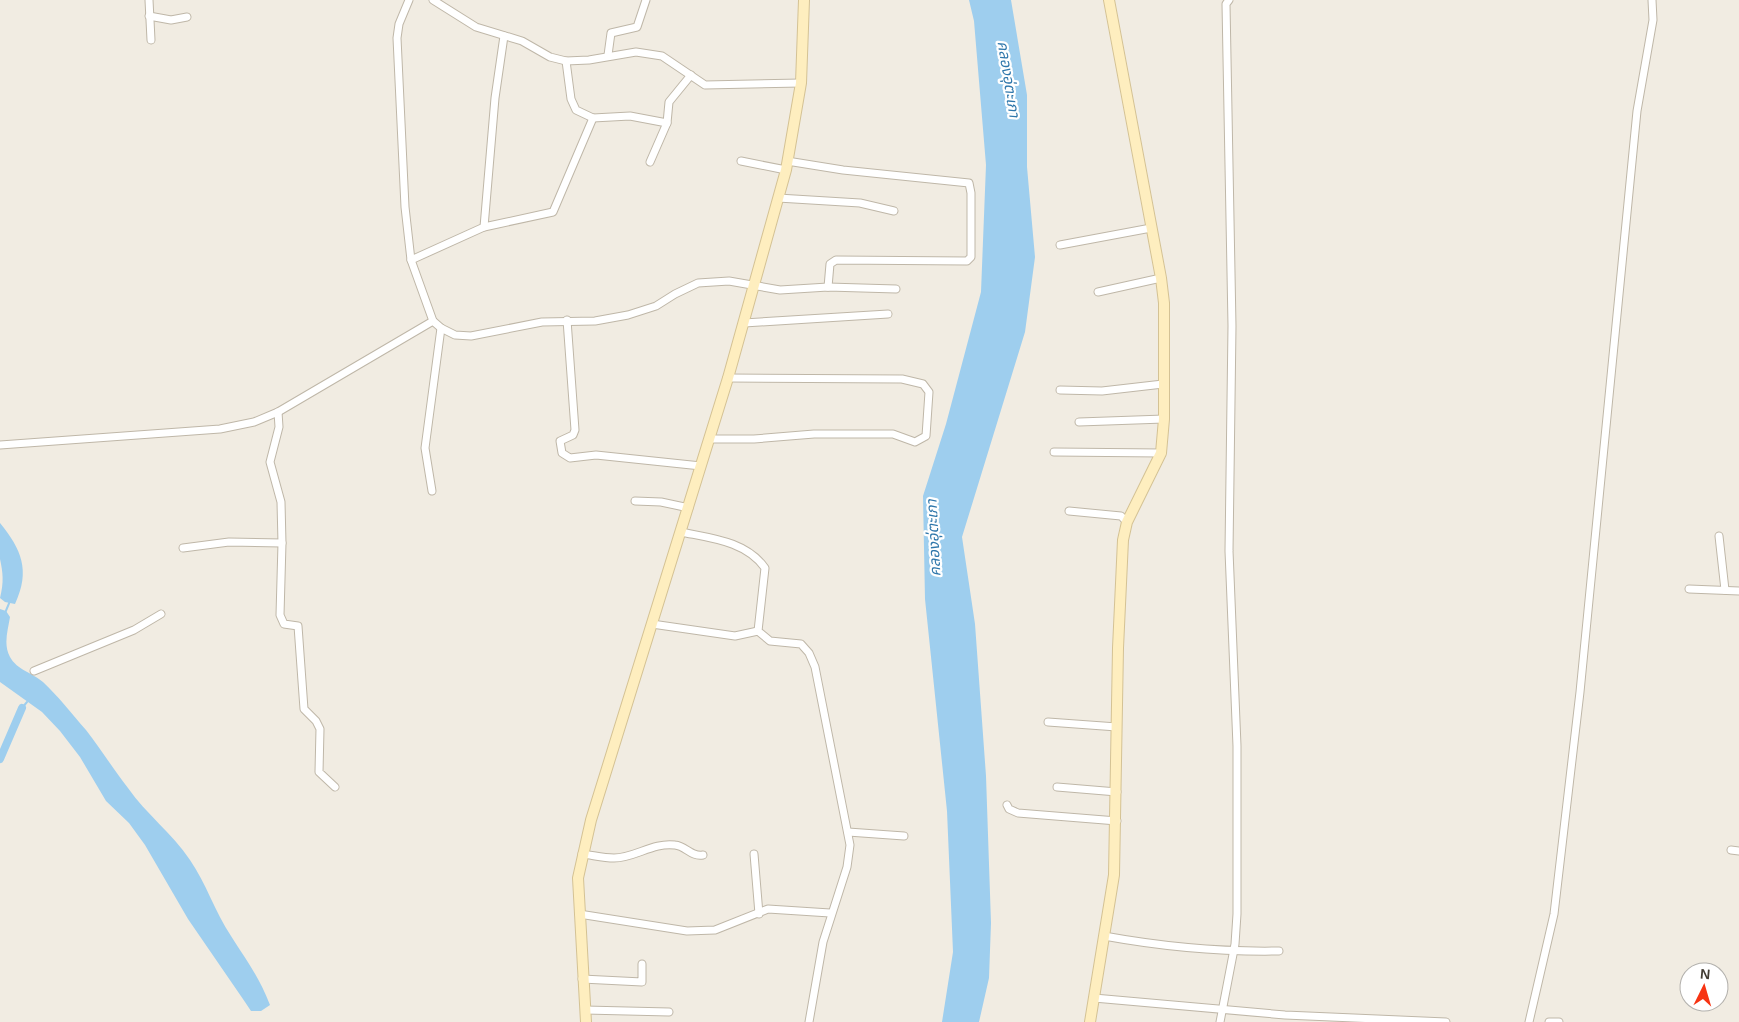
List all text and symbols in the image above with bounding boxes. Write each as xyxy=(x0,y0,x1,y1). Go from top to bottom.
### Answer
water label: คลองอุ่ตะเภา xyxy=(994,40,1024,120)
water label: คลองอุ่ตะเภา xyxy=(922,498,945,577)
north arrow xyxy=(1679,962,1729,1012)
text: N xyxy=(1699,966,1711,982)

